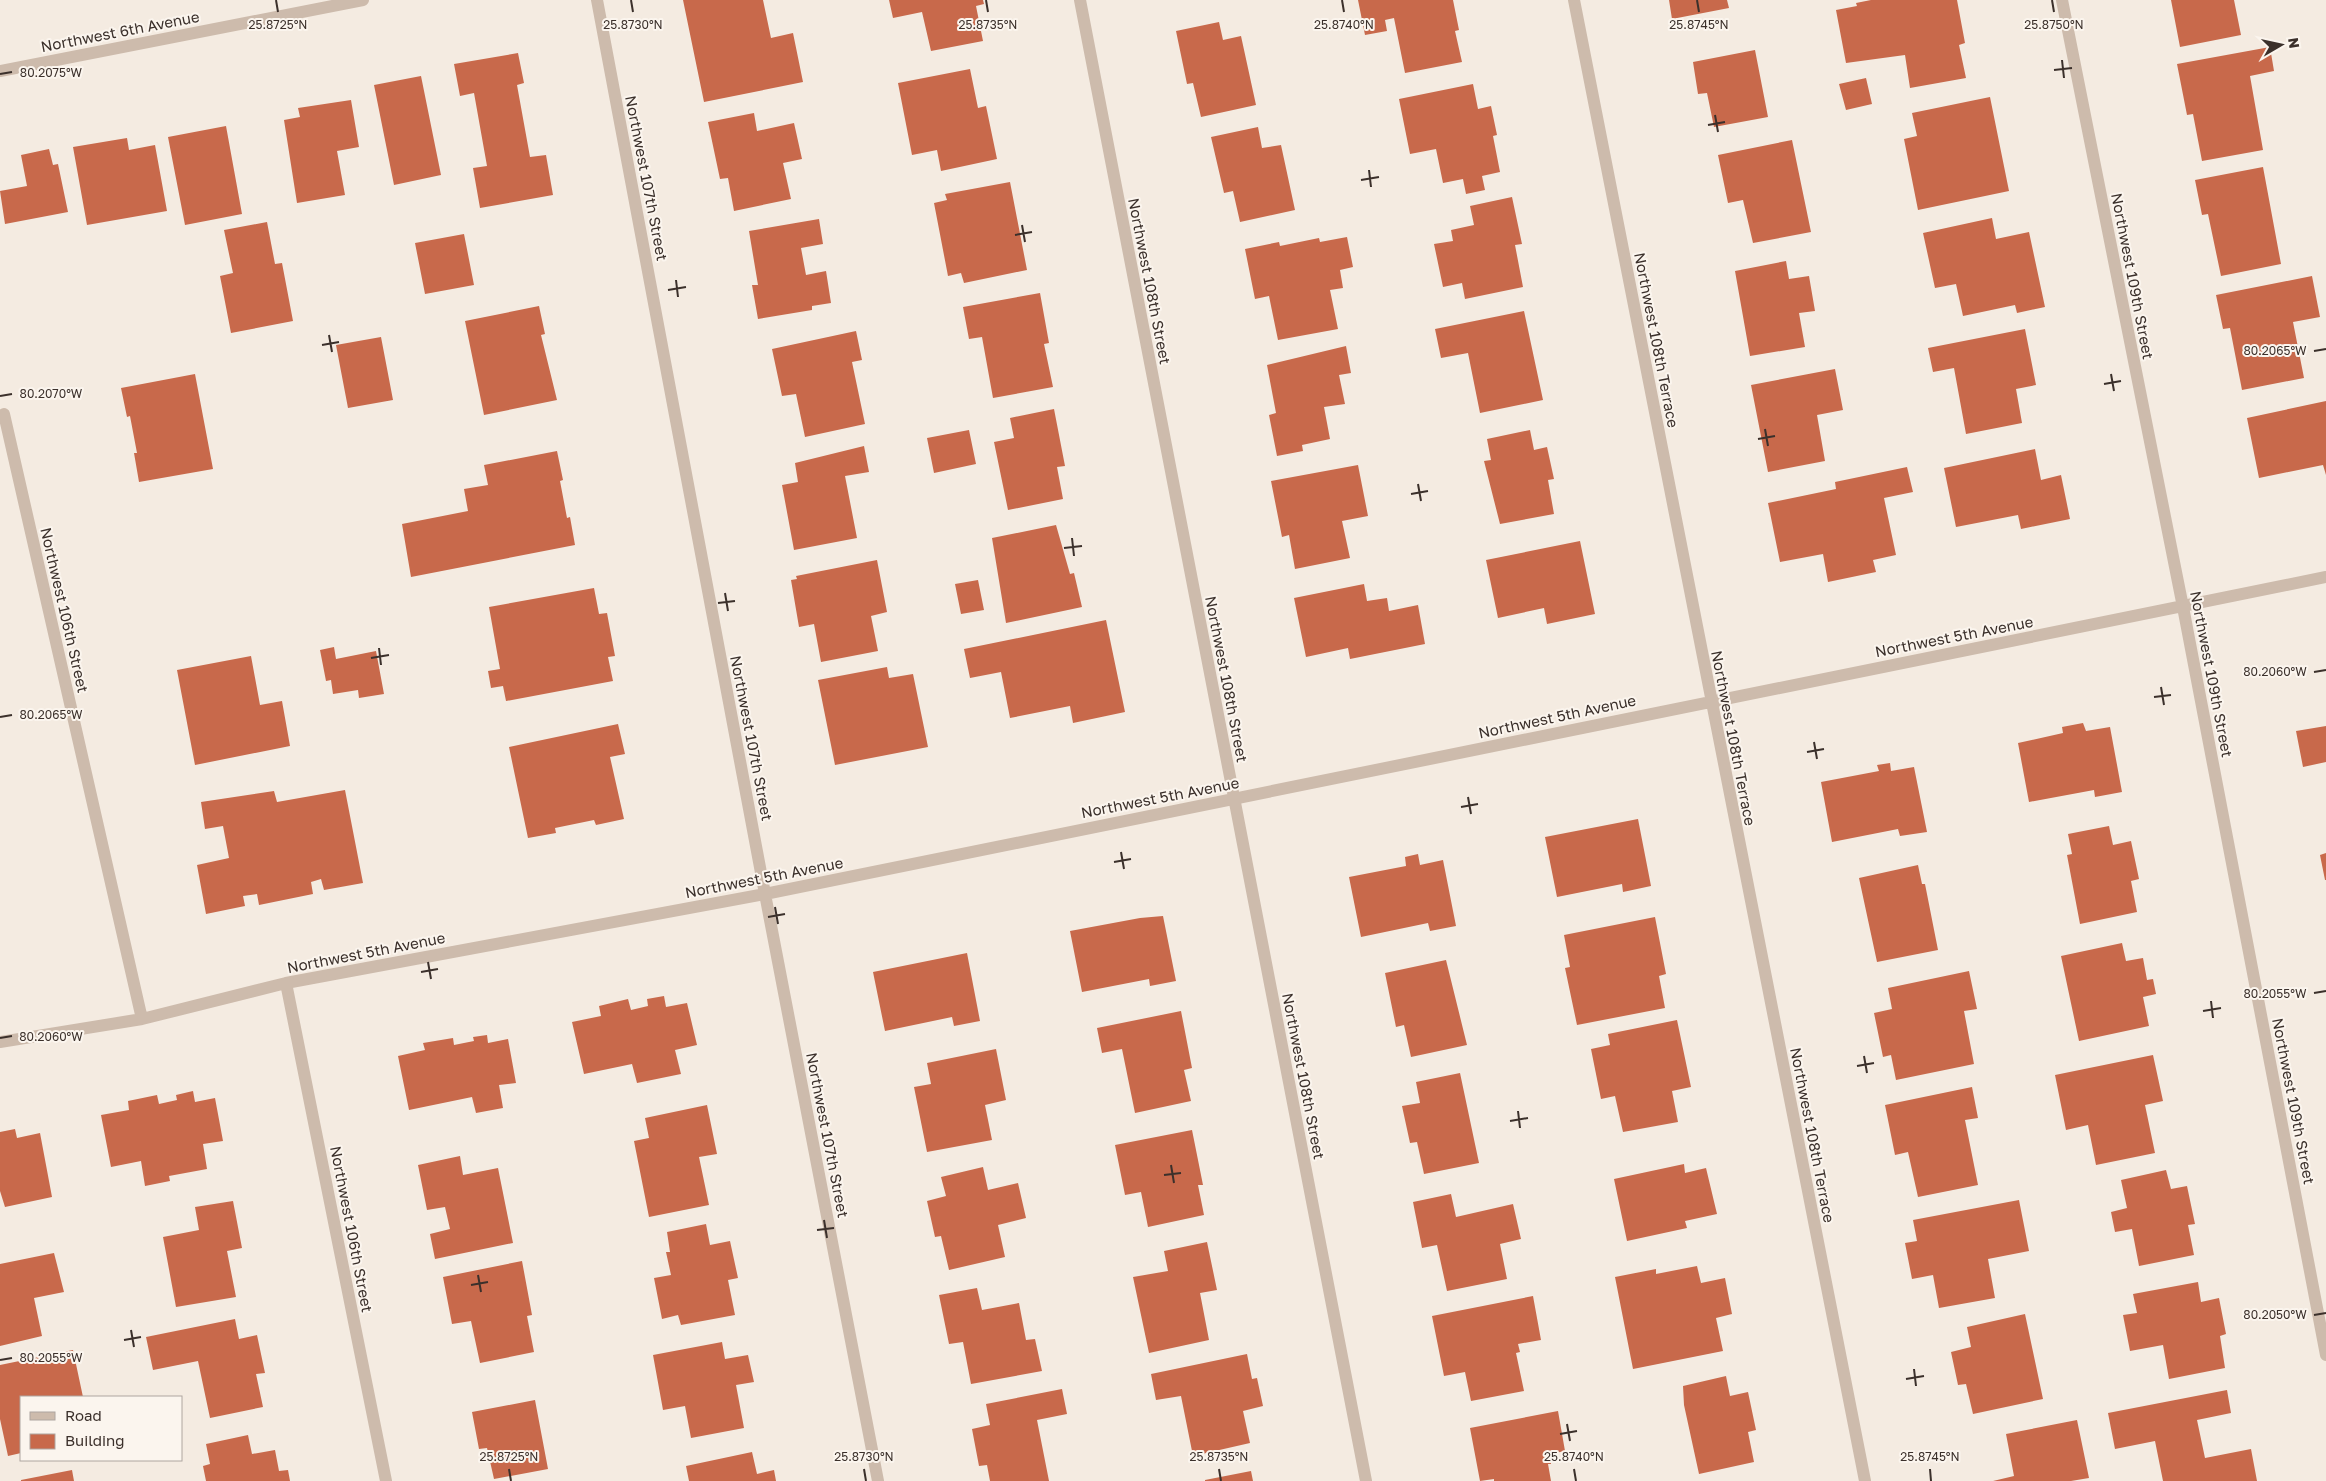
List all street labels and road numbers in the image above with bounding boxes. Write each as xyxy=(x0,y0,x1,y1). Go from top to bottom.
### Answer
street label: Northwest 6th Avenue xyxy=(39,7,201,55)
street label: Northwest 107th Street xyxy=(622,94,672,262)
street label: Northwest 109th Street xyxy=(2108,191,2158,361)
street label: Northwest 108th Street xyxy=(1125,196,1175,366)
street label: Northwest 108th Terrace xyxy=(1631,251,1683,430)
street label: Northwest 106th Street xyxy=(37,526,93,694)
street label: Northwest 109th Street xyxy=(2187,589,2237,759)
street label: Northwest 108th Street xyxy=(1202,594,1252,764)
street label: Northwest 5th Avenue xyxy=(1873,612,2035,660)
street label: Northwest 108th Terrace xyxy=(1708,649,1760,828)
street label: Northwest 107th Street xyxy=(727,654,777,822)
street label: Northwest 5th Avenue xyxy=(1477,690,1638,742)
street label: Northwest 5th Avenue xyxy=(1079,773,1241,821)
street label: Northwest 5th Avenue xyxy=(683,853,845,901)
street label: Northwest 5th Avenue xyxy=(285,928,447,976)
street label: Northwest 108th Street xyxy=(1279,991,1329,1161)
street label: Northwest 109th Street xyxy=(2269,1016,2319,1186)
street label: Northwest 108th Terrace xyxy=(1787,1046,1839,1225)
street label: Northwest 107th Street xyxy=(803,1051,853,1219)
street label: Northwest 106th Street xyxy=(327,1144,377,1314)

